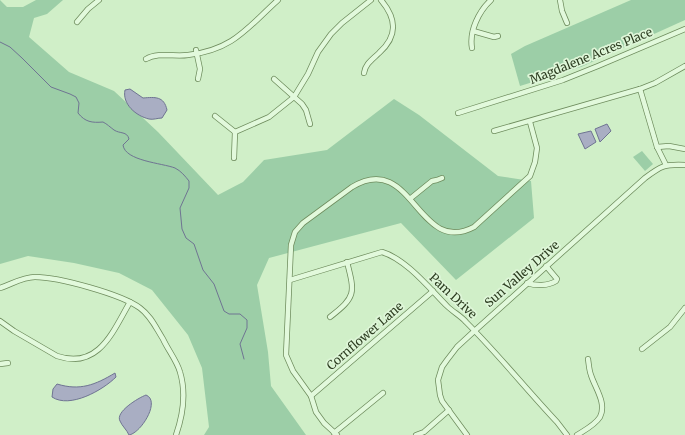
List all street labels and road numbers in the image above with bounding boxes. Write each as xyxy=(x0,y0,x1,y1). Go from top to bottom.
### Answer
street label: Magdalene Acres Place xyxy=(527,24,654,87)
street label: Sun Valley Drive xyxy=(481,237,562,310)
street label: Pam Drive xyxy=(426,270,480,322)
street label: Cornflower Lane xyxy=(323,298,406,373)

